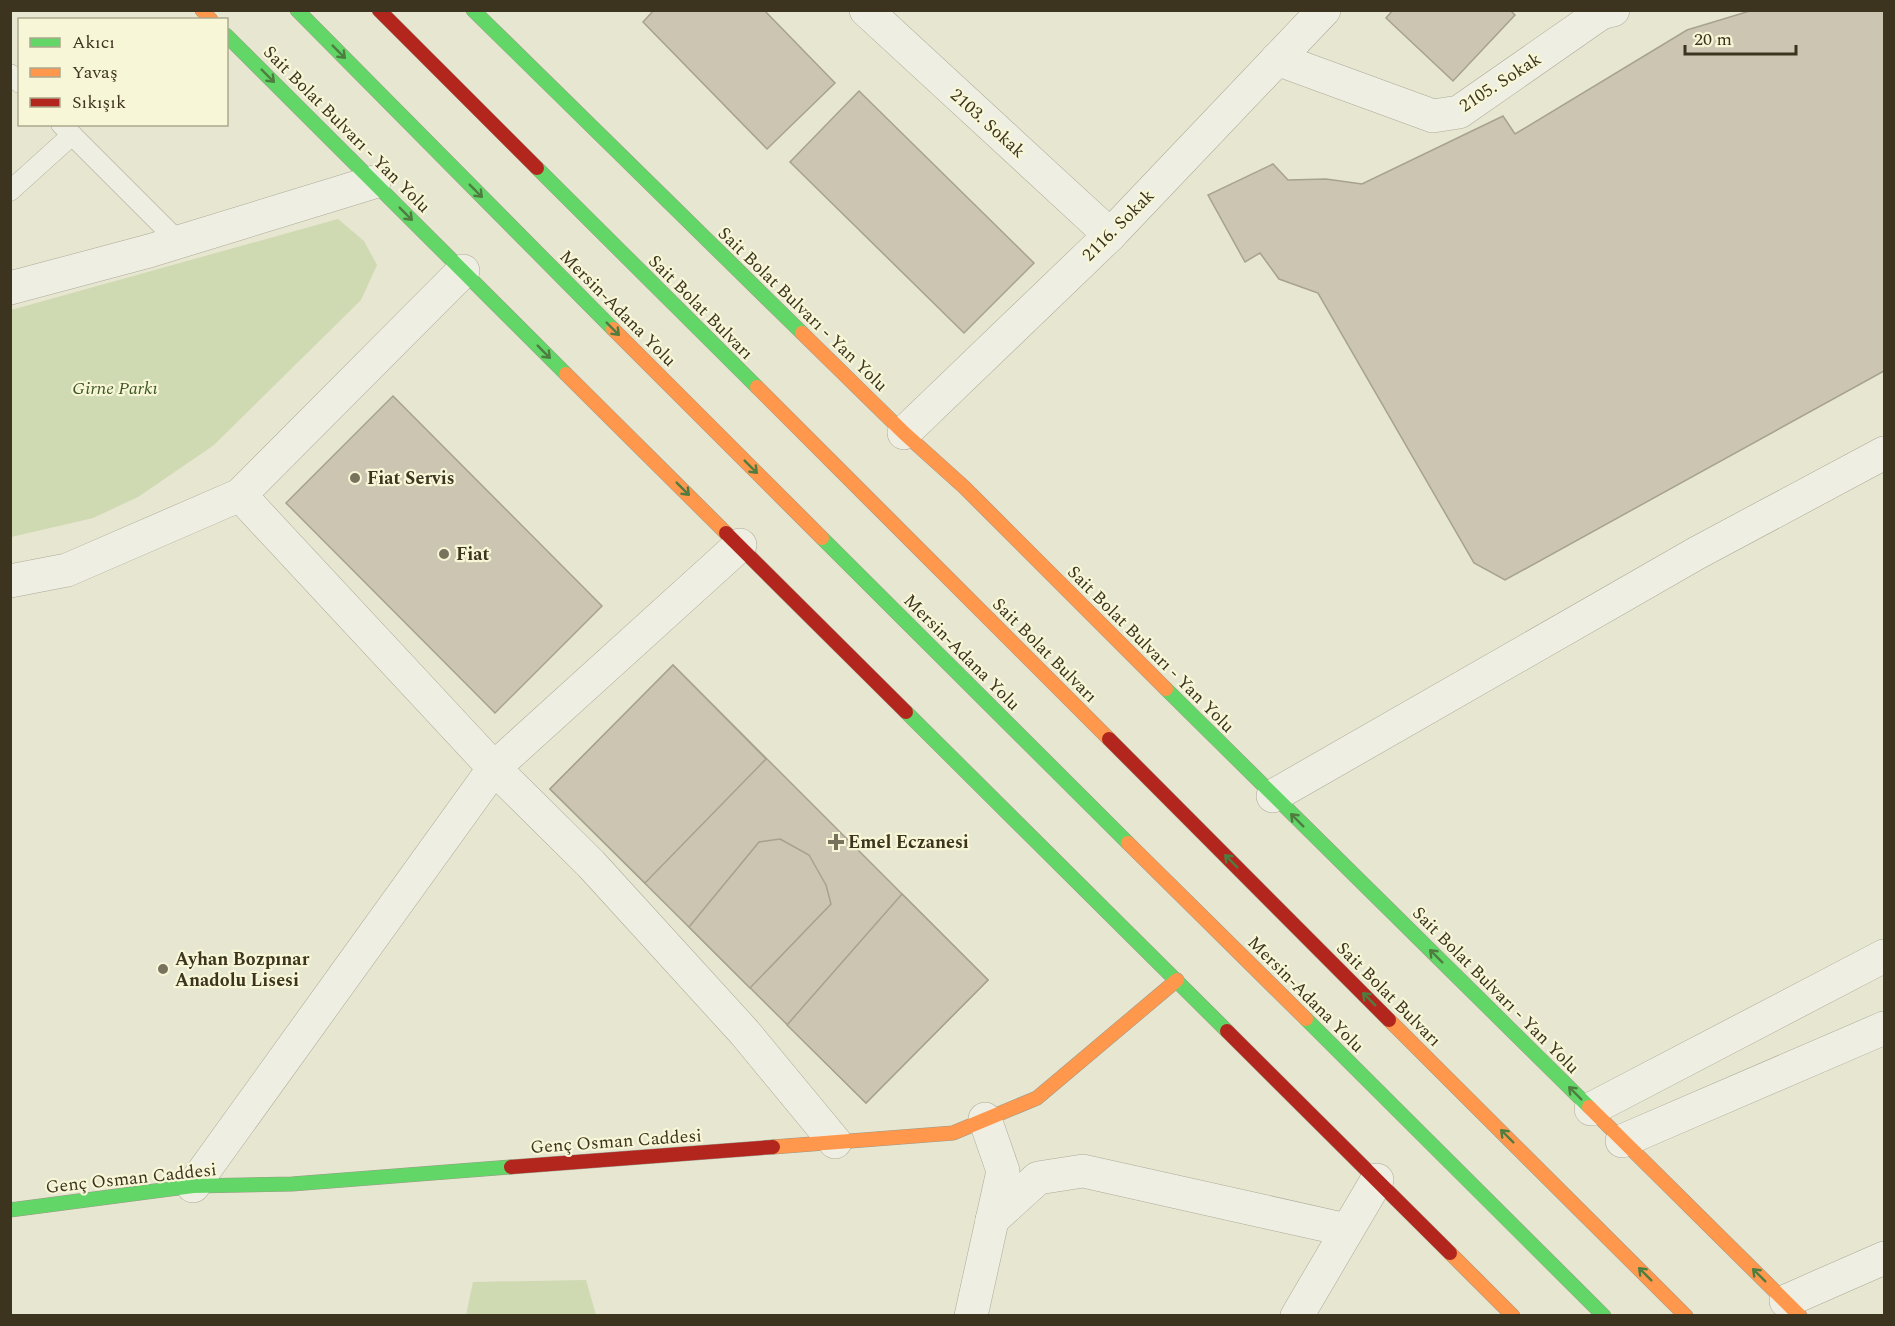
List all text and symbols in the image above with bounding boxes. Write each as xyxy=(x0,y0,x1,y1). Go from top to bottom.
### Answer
legend xyxy=(18,18,228,126)
scale bar xyxy=(1685,18,1796,56)
text: 20 m xyxy=(1694,26,1732,53)
text: Akıcı xyxy=(72,29,115,56)
street label: Sait Bolat Bulvarı - Yan Yolu xyxy=(257,39,437,219)
one-way arrow xyxy=(331,45,346,60)
street label: 2105. Sokak xyxy=(1454,46,1547,119)
text: Yavaş xyxy=(72,59,118,86)
one-way arrow xyxy=(261,69,275,84)
street label: 2103. Sokak xyxy=(944,82,1031,165)
text: Sıkışık xyxy=(72,89,126,116)
one-way arrow xyxy=(469,183,483,198)
street label: 2116. Sokak xyxy=(1076,183,1161,268)
one-way arrow xyxy=(399,207,414,221)
street label: Sait Bolat Bulvarı - Yan Yolu xyxy=(712,221,894,398)
street label: Mersin-Adana Yolu xyxy=(553,244,682,373)
street label: Sait Bolat Bulvarı xyxy=(642,249,759,366)
one-way arrow xyxy=(606,322,621,336)
one-way arrow xyxy=(537,344,552,359)
park label: Girne Parkı xyxy=(72,375,158,402)
one-way arrow xyxy=(743,460,758,475)
place label: Fiat Servis xyxy=(367,465,455,492)
marker: Fiat Servis xyxy=(348,471,362,485)
one-way arrow xyxy=(675,482,690,496)
place label: Fiat xyxy=(456,541,490,568)
marker: Fiat xyxy=(437,547,451,561)
street label: Sait Bolat Bulvarı - Yan Yolu xyxy=(1061,559,1241,739)
street label: Mersin-Adana Yolu xyxy=(897,588,1026,717)
street label: Sait Bolat Bulvarı xyxy=(986,592,1103,709)
one-way arrow xyxy=(1290,812,1305,827)
place label: Emel Eczanesi xyxy=(848,829,969,856)
marker: Emel Eczanesi xyxy=(829,835,843,849)
one-way arrow xyxy=(1223,853,1238,868)
street label: Sait Bolat Bulvarı - Yan Yolu xyxy=(1406,900,1586,1080)
street label: Mersin-Adana Yolu xyxy=(1241,930,1370,1059)
street label: Sait Bolat Bulvarı xyxy=(1330,936,1447,1053)
place label: Ayhan Bozpınar Anadolu Lisesi xyxy=(175,946,310,994)
one-way arrow xyxy=(1429,949,1444,964)
marker: Ayhan Bozpınar Anadolu Lisesi xyxy=(156,962,170,976)
one-way arrow xyxy=(1361,991,1376,1006)
one-way arrow xyxy=(1567,1086,1582,1101)
street label: Genç Osman Caddesi xyxy=(529,1122,703,1161)
one-way arrow xyxy=(1499,1129,1514,1144)
street label: Genç Osman Caddesi xyxy=(44,1156,218,1201)
one-way arrow xyxy=(1637,1267,1652,1282)
one-way arrow xyxy=(1751,1267,1766,1282)

